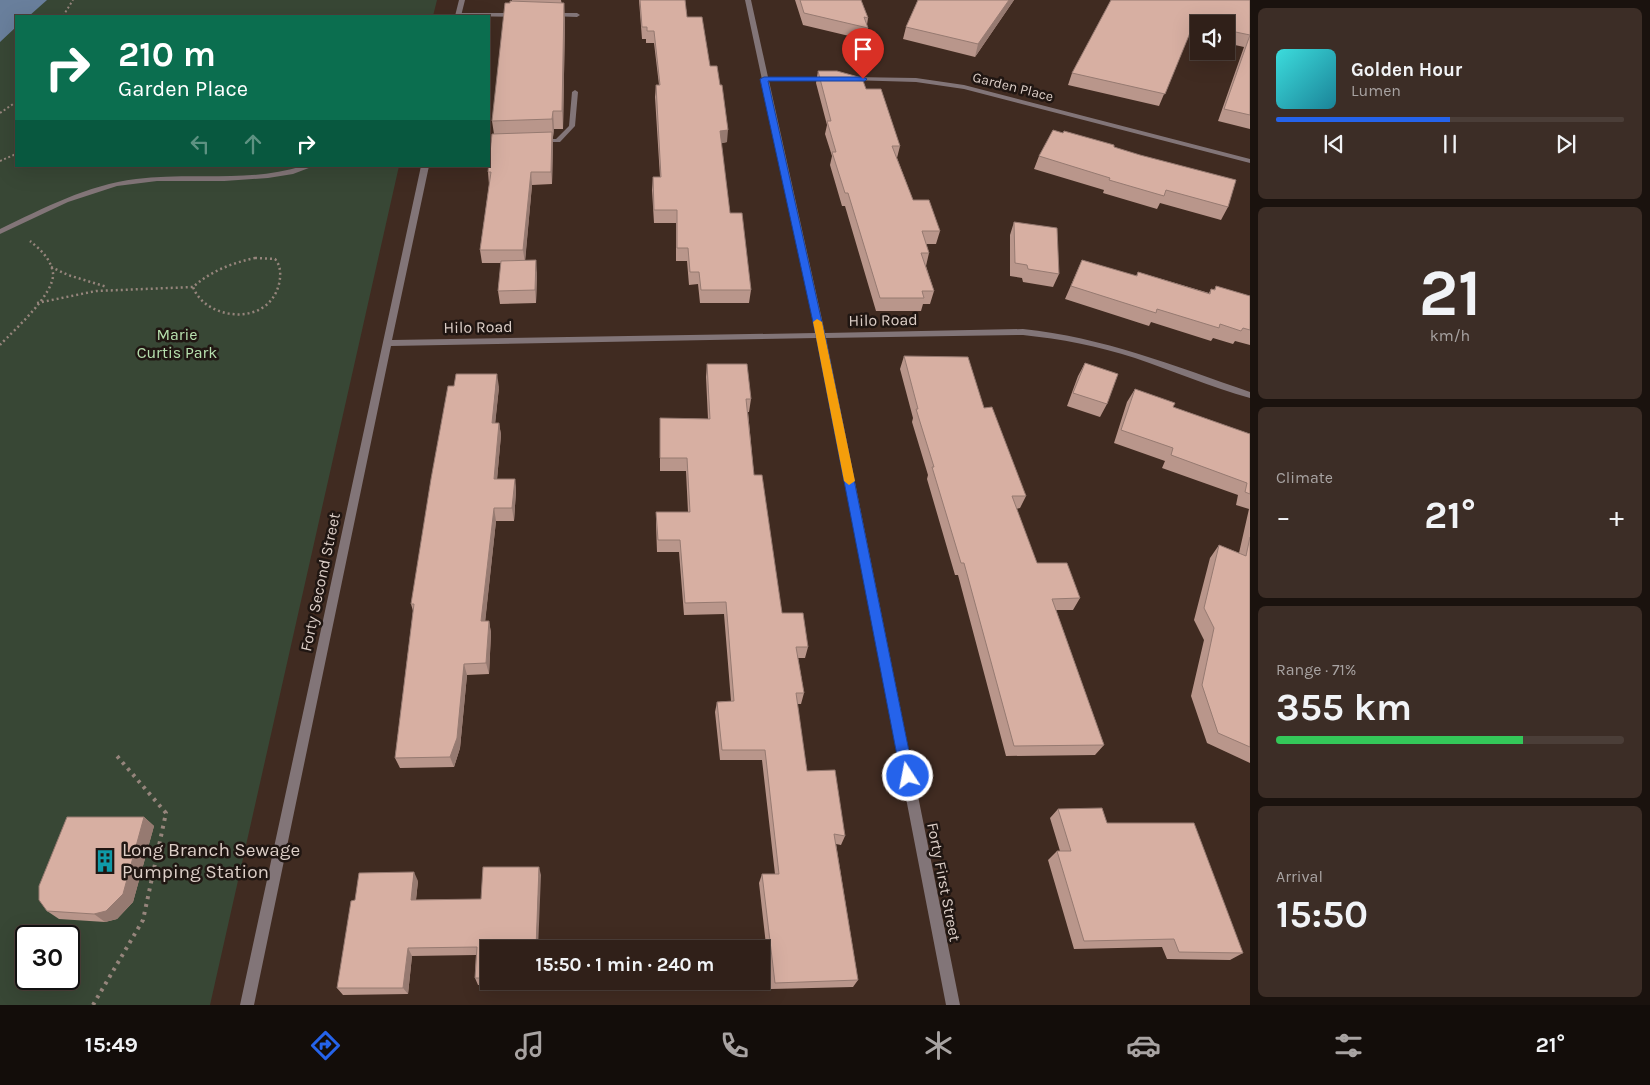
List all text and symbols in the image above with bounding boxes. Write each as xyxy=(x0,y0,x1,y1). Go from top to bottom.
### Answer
map controls xyxy=(1190,15,1235,60)
button: sound xyxy=(1190,15,1235,60)
pin xyxy=(842,28,884,79)
text: 210 m xyxy=(118,34,216,75)
icon: right xyxy=(35,35,100,100)
icon: arrive xyxy=(849,35,877,63)
text: Golden Hour xyxy=(1351,59,1462,81)
street label: Garden Place xyxy=(971,69,1055,105)
text: Garden Place xyxy=(118,76,248,102)
text: Lumen xyxy=(1351,81,1401,100)
icon: left xyxy=(186,130,214,158)
icon: ahead xyxy=(239,130,267,158)
icon: right xyxy=(292,130,320,158)
icon: previous xyxy=(1320,130,1348,158)
icon: pause xyxy=(1436,130,1464,158)
icon: next xyxy=(1552,130,1580,158)
text: 21 xyxy=(1419,255,1481,331)
street label: Hilo Road xyxy=(848,310,918,330)
street label: Hilo Road xyxy=(443,317,513,337)
park label: Marie Curtis Park xyxy=(137,325,217,362)
text: km/h xyxy=(1430,326,1470,345)
text: Climate xyxy=(1276,468,1333,487)
text: 21° xyxy=(1424,493,1476,538)
text: − xyxy=(1276,500,1291,533)
text: + xyxy=(1609,500,1624,533)
street label: Forty Second Street xyxy=(296,511,344,653)
text: Range · 71% xyxy=(1276,660,1356,679)
text: 355 km xyxy=(1276,685,1412,730)
position arrow xyxy=(881,749,933,801)
street label: Forty First Street xyxy=(923,821,965,943)
place label: Long Branch Sewage Pumping Station xyxy=(122,839,300,883)
building icon: Long Branch Sewage Pumping Station xyxy=(92,848,118,874)
text: Arrival xyxy=(1276,867,1323,886)
text: 15:50 xyxy=(1276,892,1368,937)
speed limit sign: 30 xyxy=(15,925,80,990)
text: 15:50 · 1 min · 240 m xyxy=(536,954,714,976)
icon: directions xyxy=(308,1028,343,1063)
icon: music xyxy=(512,1028,547,1063)
icon: phone xyxy=(717,1028,752,1063)
icon: climate xyxy=(921,1028,956,1063)
icon: car xyxy=(1126,1028,1161,1063)
icon: filters xyxy=(1331,1028,1366,1063)
text: 15:49 xyxy=(85,1032,138,1058)
text: 21° xyxy=(1535,1032,1565,1058)

